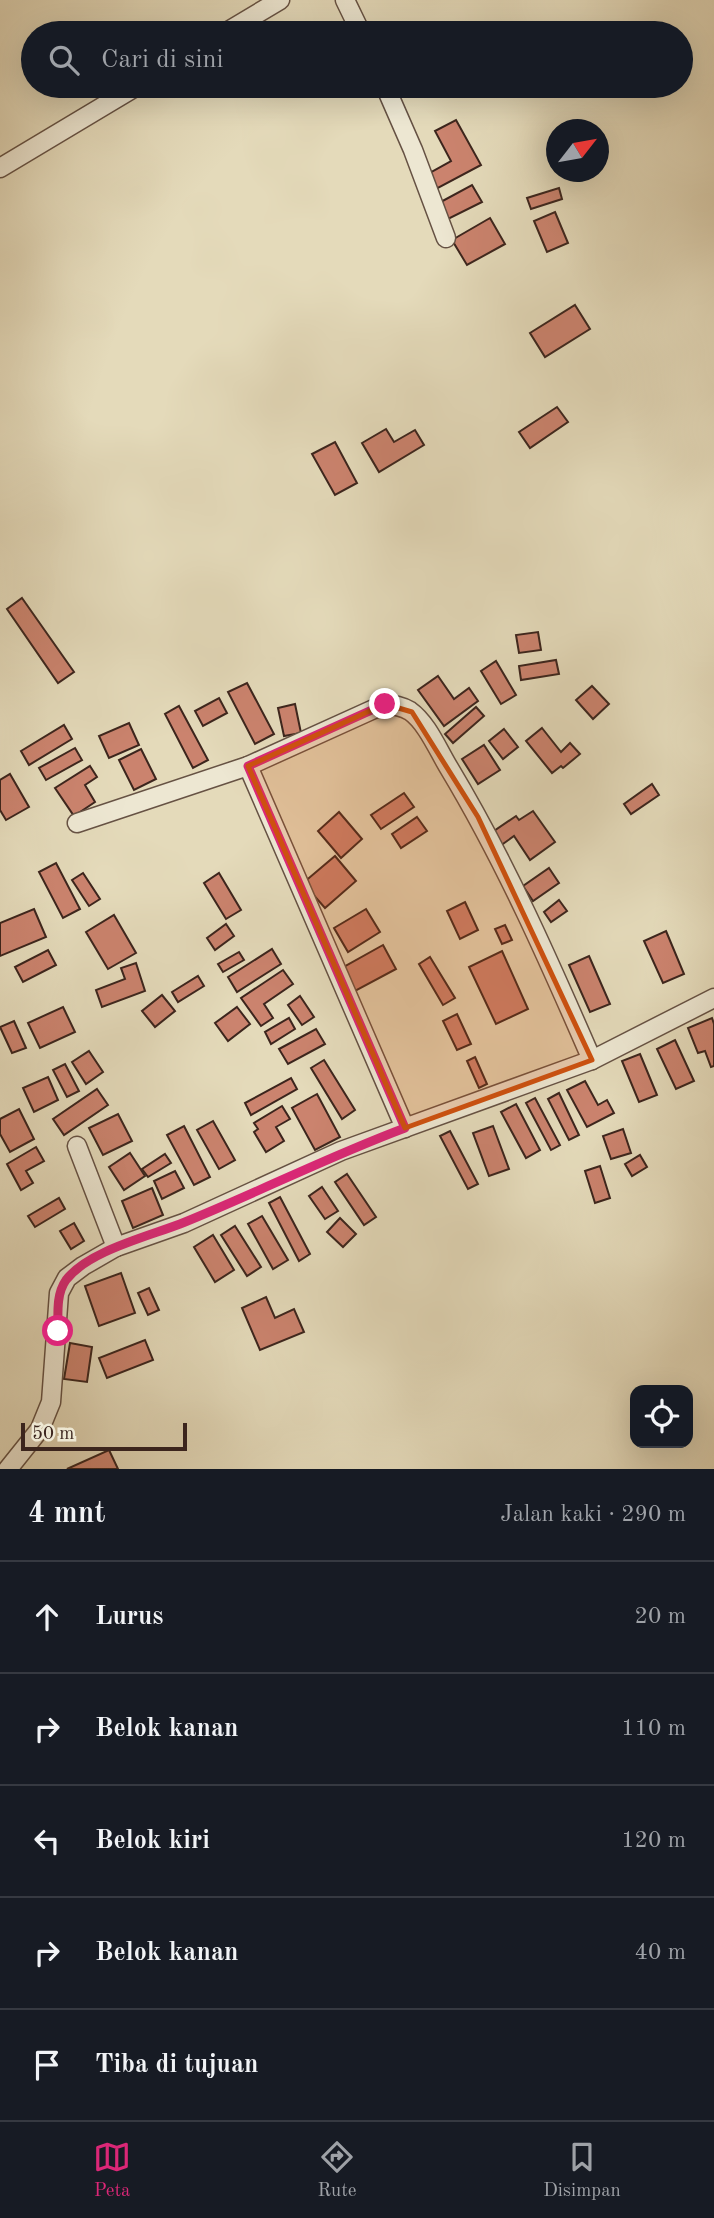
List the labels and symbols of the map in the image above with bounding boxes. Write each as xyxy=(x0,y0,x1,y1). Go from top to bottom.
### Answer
north arrow xyxy=(546,119,609,182)
route end xyxy=(369,688,400,719)
route start xyxy=(42,1315,73,1346)
scale bar xyxy=(21,1420,187,1452)

